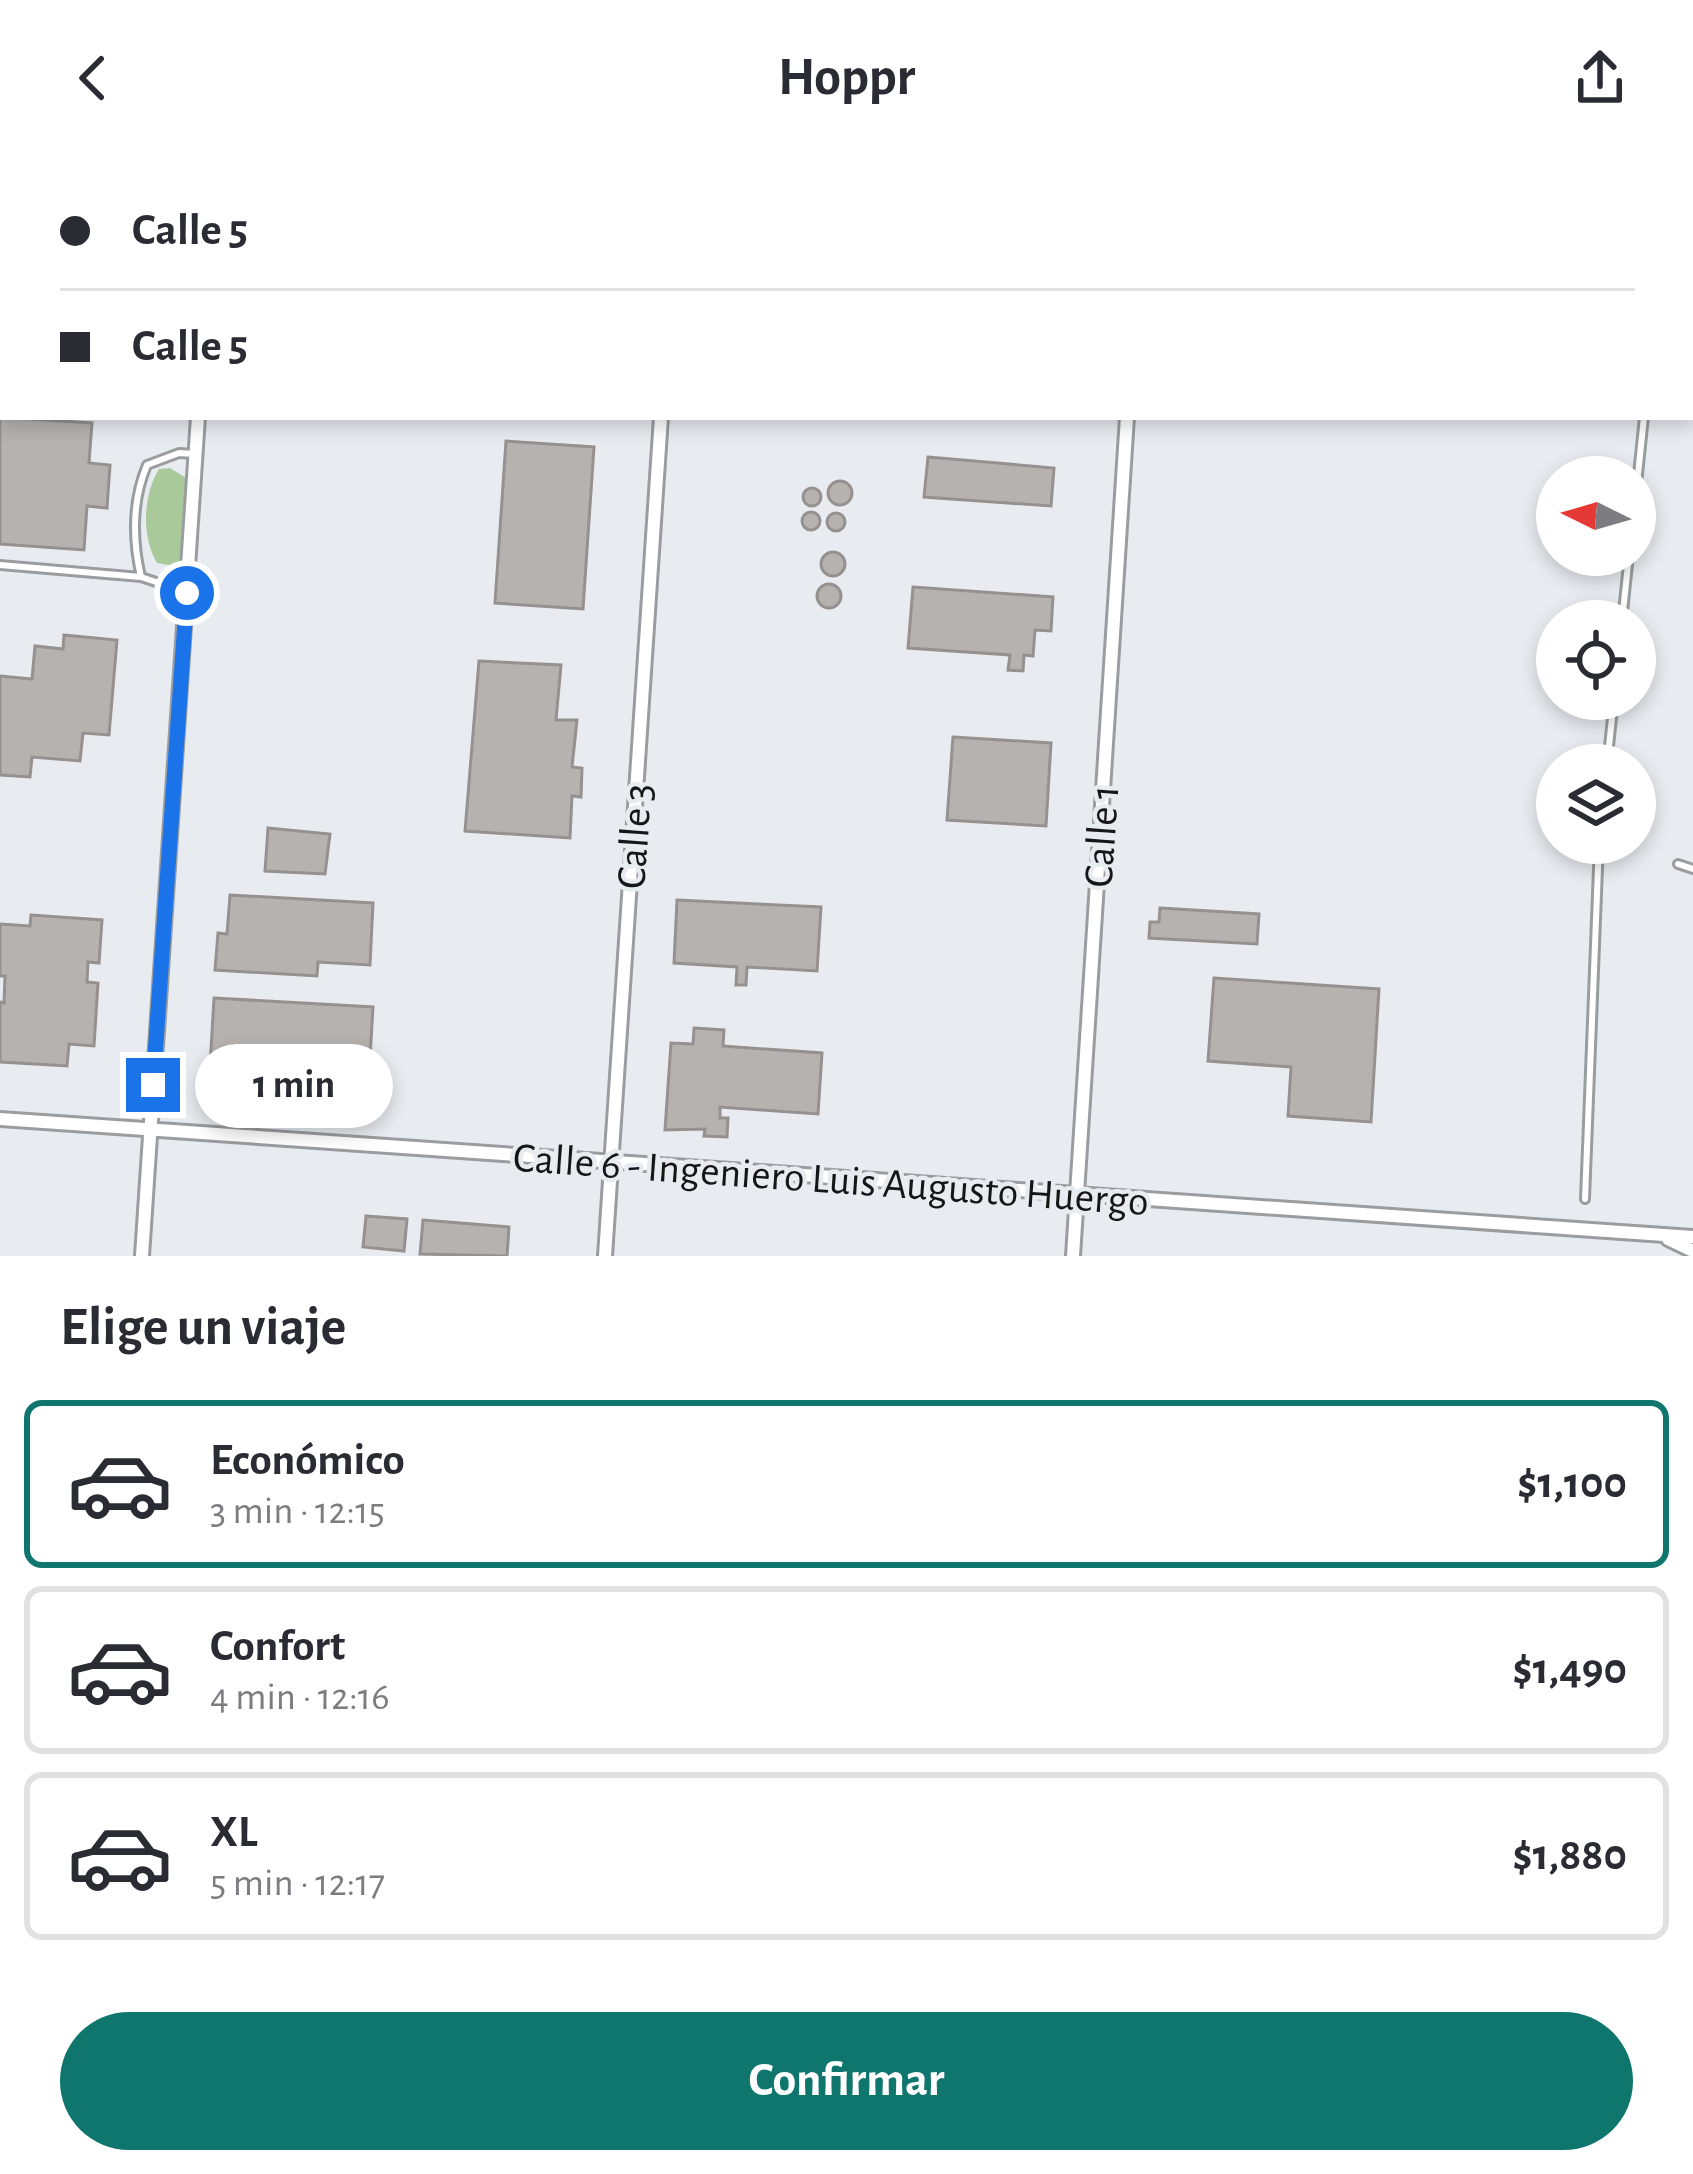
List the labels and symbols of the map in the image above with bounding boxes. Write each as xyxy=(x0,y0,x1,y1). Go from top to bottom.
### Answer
north arrow xyxy=(1536,456,1656,576)
route start xyxy=(160,566,214,620)
street label: Calle 3 xyxy=(610,782,660,890)
street label: Calle 1 xyxy=(1077,783,1127,889)
callout: 1 min xyxy=(195,1043,393,1127)
route end xyxy=(126,1058,180,1112)
street label: Calle 6 - Ingeniero Luis Augusto Huergo xyxy=(512,1137,1150,1223)

